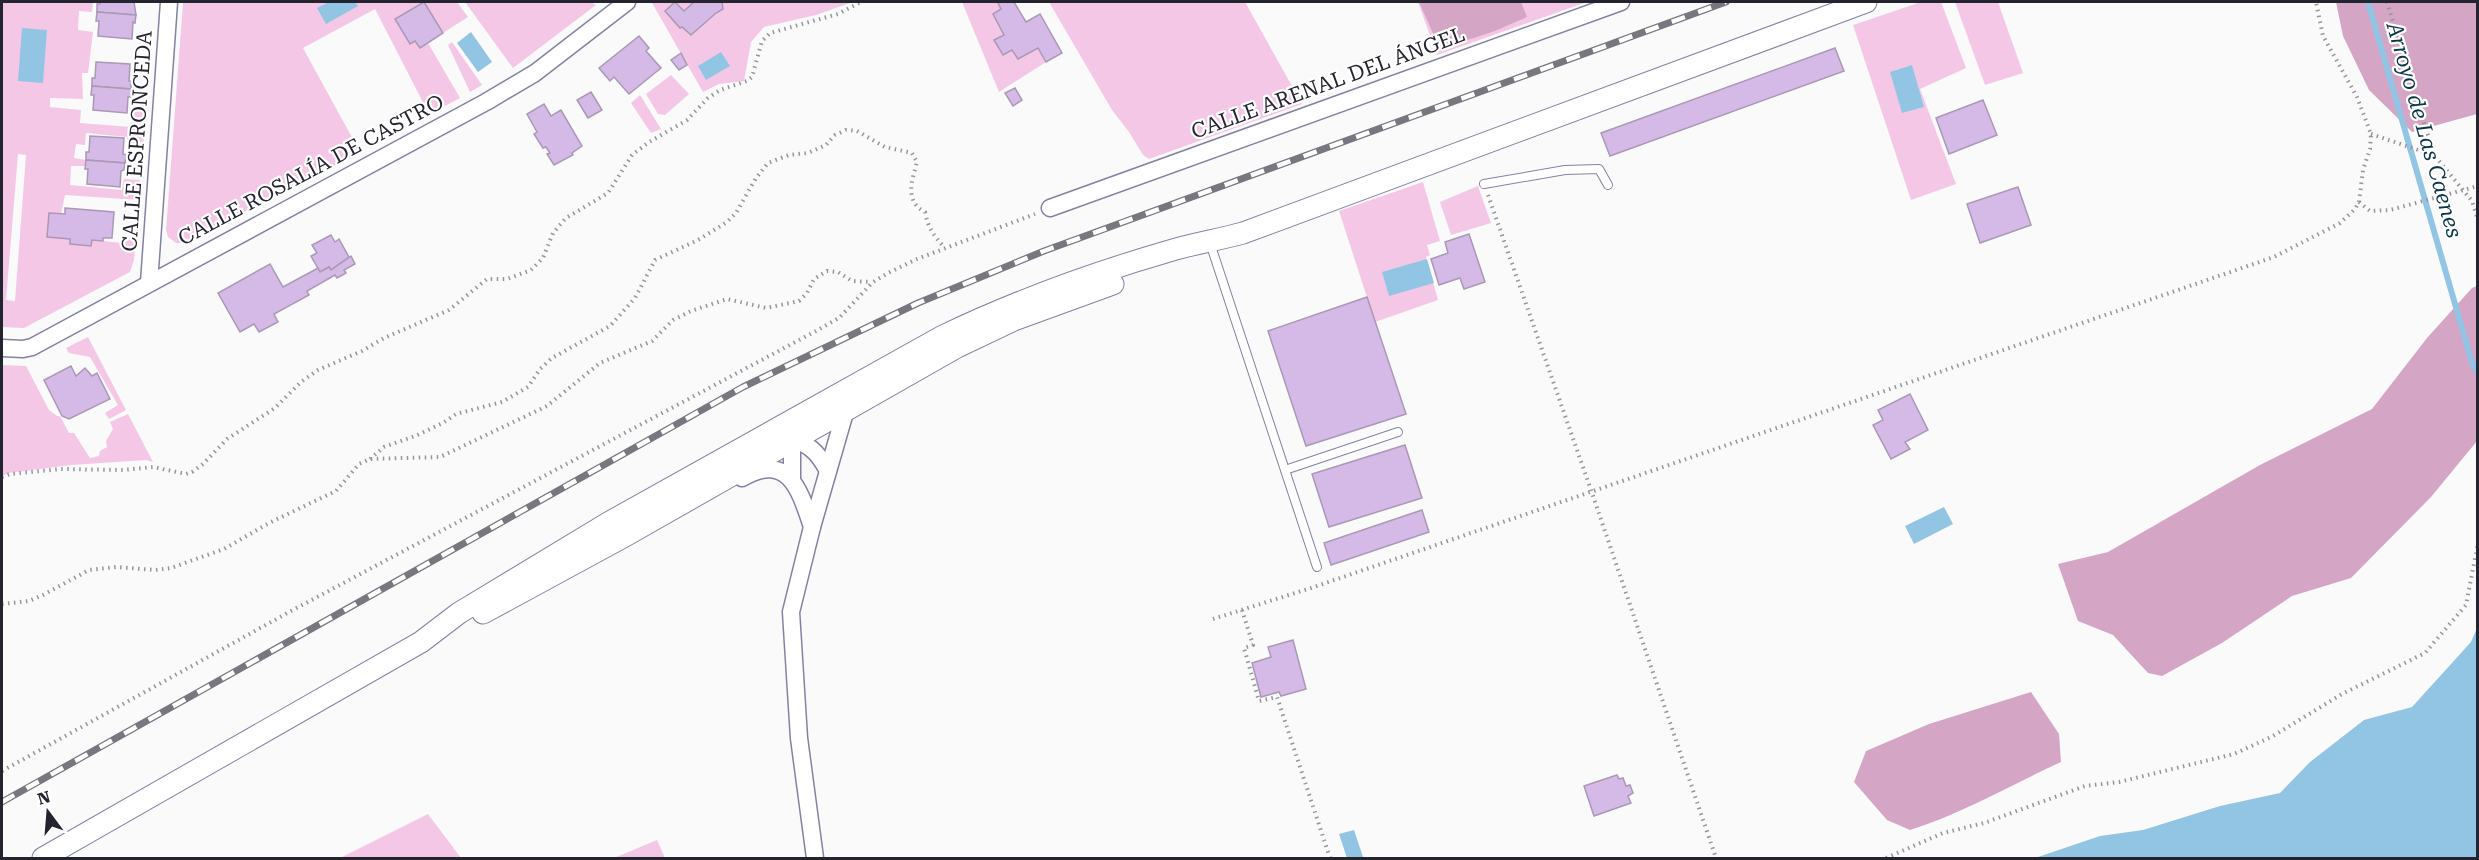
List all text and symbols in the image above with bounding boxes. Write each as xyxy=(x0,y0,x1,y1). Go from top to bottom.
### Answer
water label: Arroyo de Las Caenes xyxy=(2381,18,2467,241)
street label: CALLE ARENAL DEL ÁNGEL xyxy=(1188,21,1468,144)
street label: CALLE ESPRONCEDA xyxy=(117,29,157,252)
street label: CALLE ROSALÍA DE CASTRO xyxy=(174,89,448,250)
north arrow xyxy=(18,782,78,842)
text: N xyxy=(35,787,53,809)

